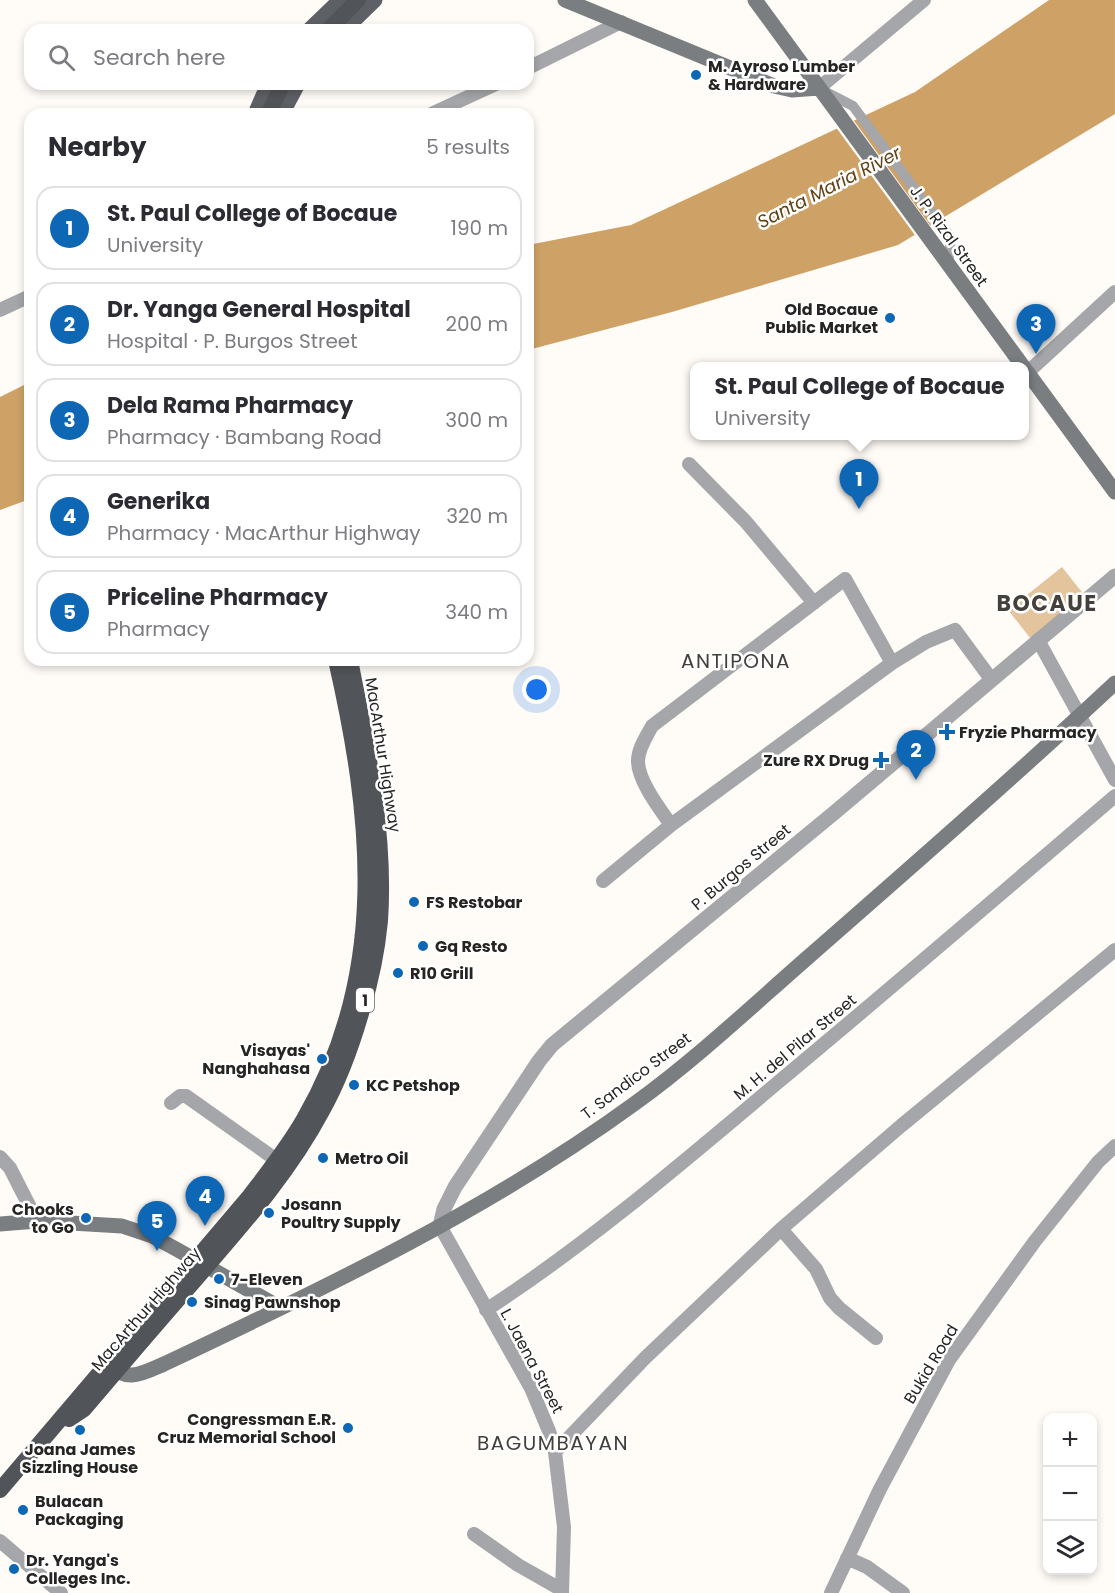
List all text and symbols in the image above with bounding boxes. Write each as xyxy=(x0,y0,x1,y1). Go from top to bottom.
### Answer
search box xyxy=(24,24,534,90)
icon: search xyxy=(45,41,78,74)
text: Search here xyxy=(93,42,226,73)
place label: M. Ayroso Lumber & Hardware xyxy=(708,55,855,96)
marker: M. Ayroso Lumber & Hardware xyxy=(689,68,703,82)
text: Nearby xyxy=(48,129,146,165)
text: 5 results xyxy=(426,133,510,161)
water label: Santa Maria River xyxy=(753,139,906,234)
street label: J. P. Rizal Street xyxy=(904,181,994,291)
text: St. Paul College of Bocaue xyxy=(107,198,397,229)
text: 1 xyxy=(66,214,73,242)
text: 190 m xyxy=(451,214,508,242)
text: University xyxy=(107,231,203,259)
text: Dr. Yanga General Hospital xyxy=(107,294,411,325)
place label: Old Bocaue Public Market xyxy=(765,298,878,339)
pin: 3 xyxy=(1016,304,1056,354)
text: 2 xyxy=(64,310,75,338)
text: 200 m xyxy=(445,310,508,338)
marker: Old Bocaue Public Market xyxy=(883,311,897,325)
text: Hospital · P. Burgos Street xyxy=(107,327,357,355)
popup xyxy=(690,362,1029,440)
text: St. Paul College of Bocaue xyxy=(714,371,1005,402)
text: Dela Rama Pharmacy xyxy=(107,390,353,421)
text: University xyxy=(714,404,811,432)
text: 3 xyxy=(63,406,76,434)
text: 300 m xyxy=(445,406,508,434)
text: Pharmacy · Bambang Road xyxy=(107,423,382,451)
pin: 1 xyxy=(840,460,878,509)
text: Generika xyxy=(107,486,210,517)
text: 4 xyxy=(63,502,76,530)
text: 320 m xyxy=(446,502,508,530)
text: Pharmacy · MacArthur Highway xyxy=(107,519,421,547)
text: Priceline Pharmacy xyxy=(107,582,328,613)
district label: BOCAUE xyxy=(996,588,1098,619)
text: 5 xyxy=(63,598,76,626)
text: 340 m xyxy=(445,598,508,626)
text: Pharmacy xyxy=(107,615,210,643)
district label: ANTIPONA xyxy=(681,647,791,675)
your location xyxy=(522,675,551,704)
street label: MacArthur Highway xyxy=(359,676,407,834)
place label: Fryzie Pharmacy xyxy=(959,721,1098,744)
marker: Fryzie Pharmacy xyxy=(940,725,954,739)
pin: 2 xyxy=(896,730,936,780)
place label: Zure RX Drug xyxy=(763,749,869,772)
marker: Zure RX Drug xyxy=(874,753,888,767)
street label: P. Burgos Street xyxy=(686,818,796,915)
place label: FS Restobar xyxy=(426,891,523,914)
marker: FS Restobar xyxy=(407,895,421,909)
place label: Gq Resto xyxy=(435,935,507,958)
marker: Gq Resto xyxy=(416,939,430,953)
place label: R10 Grill xyxy=(410,962,473,985)
marker: R10 Grill xyxy=(391,966,405,980)
road number: 1 xyxy=(356,988,374,1012)
street label: M. H. del Pilar Street xyxy=(729,989,862,1105)
street label: T. Sandico Street xyxy=(576,1027,696,1125)
place label: Visayas' Nanghahasa xyxy=(202,1039,310,1080)
marker: Visayas' Nanghahasa xyxy=(315,1052,329,1066)
place label: KC Petshop xyxy=(366,1074,460,1097)
marker: KC Petshop xyxy=(347,1078,361,1092)
place label: Metro Oil xyxy=(335,1147,409,1170)
marker: Metro Oil xyxy=(316,1151,330,1165)
pin: 4 xyxy=(186,1176,224,1226)
place label: Josann Poultry Supply xyxy=(281,1193,402,1234)
place label: Chooks to Go xyxy=(12,1198,74,1239)
pin: 5 xyxy=(138,1202,176,1251)
marker: Josann Poultry Supply xyxy=(262,1206,276,1220)
marker: Chooks to Go xyxy=(79,1211,93,1225)
street label: MacArthur Highway xyxy=(86,1242,206,1376)
place label: 7-Eleven xyxy=(231,1268,303,1291)
marker: 7-Eleven xyxy=(212,1272,226,1286)
place label: Sinag Pawnshop xyxy=(204,1291,341,1314)
marker: Sinag Pawnshop xyxy=(185,1295,199,1309)
street label: L. Jaena Street xyxy=(495,1304,569,1418)
street label: Bukid Road xyxy=(898,1320,964,1408)
place label: Congressman E.R. Cruz Memorial School xyxy=(157,1408,336,1449)
map controls xyxy=(1043,1413,1097,1575)
button: + xyxy=(1043,1413,1097,1467)
marker: Congressman E.R. Cruz Memorial School xyxy=(341,1421,355,1435)
marker: Joana James Sizzling House xyxy=(73,1423,87,1437)
district label: BAGUMBAYAN xyxy=(477,1429,629,1457)
place label: Joana James Sizzling House xyxy=(22,1438,138,1479)
button: − xyxy=(1043,1467,1097,1521)
place label: Bulacan Packaging xyxy=(35,1490,124,1531)
marker: Bulacan Packaging xyxy=(16,1503,30,1517)
button: layers xyxy=(1043,1521,1097,1575)
place label: Dr. Yanga's Colleges Inc. xyxy=(26,1549,130,1590)
marker: Dr. Yanga's Colleges Inc. xyxy=(7,1562,21,1576)

